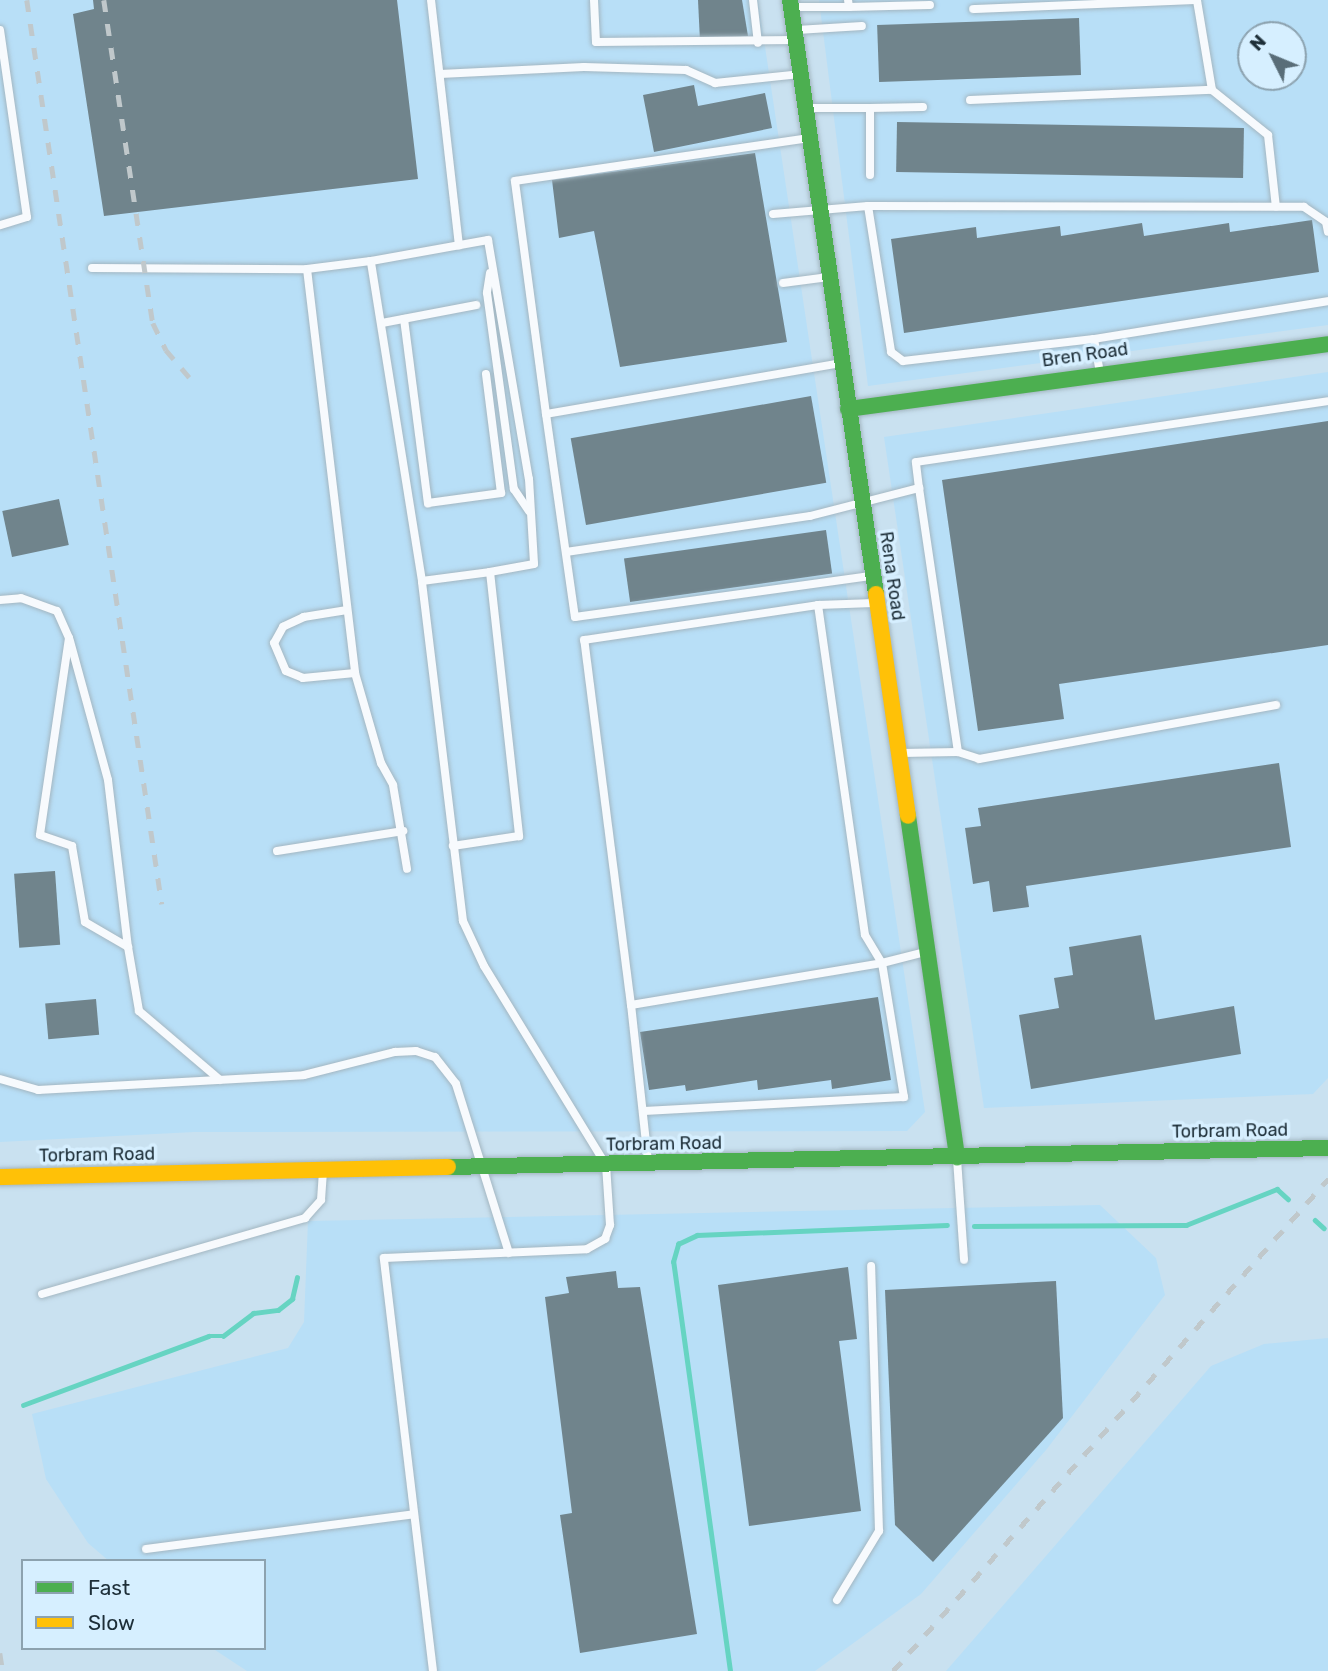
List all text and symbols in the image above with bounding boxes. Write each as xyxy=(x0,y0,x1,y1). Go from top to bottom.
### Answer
north arrow xyxy=(1237,21,1307,91)
text: N xyxy=(1245,30,1271,56)
street label: Bren Road xyxy=(1041,338,1129,372)
street label: Rena Road xyxy=(875,530,909,622)
street label: Torbram Road xyxy=(1172,1119,1288,1143)
street label: Torbram Road xyxy=(606,1132,722,1156)
street label: Torbram Road xyxy=(39,1143,155,1167)
legend xyxy=(21,1559,266,1650)
text: Fast xyxy=(88,1575,130,1600)
text: Slow xyxy=(88,1610,135,1635)

